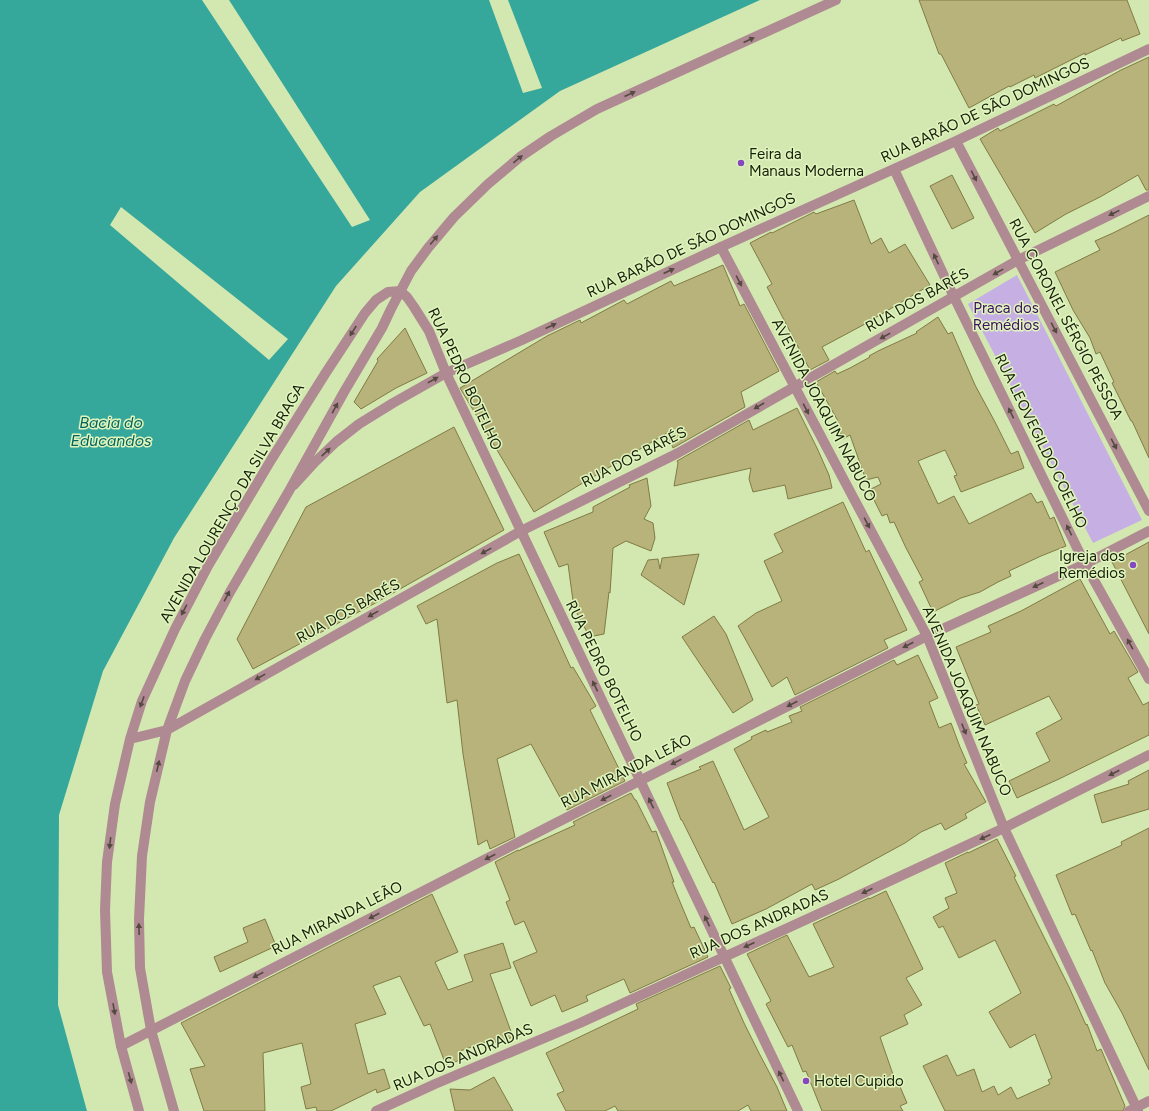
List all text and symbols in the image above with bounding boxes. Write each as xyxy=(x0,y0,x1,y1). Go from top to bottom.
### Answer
one-way arrow xyxy=(743,37,754,43)
street label: RUA BARÃO DE SÃO DOMINGOS xyxy=(878,54,1092,166)
one-way arrow xyxy=(625,91,636,97)
place label: Feira da Manaus Moderna xyxy=(749,145,864,180)
one-way arrow xyxy=(513,155,524,163)
marker: Feira da Manaus Moderna xyxy=(736,158,746,168)
one-way arrow xyxy=(971,170,977,182)
street label: RUA BARÃO DE SÃO DOMINGOS xyxy=(584,189,798,301)
one-way arrow xyxy=(1108,210,1120,216)
street label: RUA CORONEL SÉRGIO PESSOA xyxy=(1005,215,1127,423)
one-way arrow xyxy=(430,235,439,246)
one-way arrow xyxy=(933,253,939,264)
street label: RUA DOS BARÉS xyxy=(862,264,972,336)
one-way arrow xyxy=(663,268,675,274)
one-way arrow xyxy=(992,268,1004,275)
one-way arrow xyxy=(736,275,743,287)
park label: Praca dos Remédios xyxy=(973,299,1039,334)
street label: RUA PEDRO BOTELHO xyxy=(424,305,506,453)
street label: AVENIDA JOAQUIM NABUCO xyxy=(768,315,880,505)
one-way arrow xyxy=(546,323,557,329)
one-way arrow xyxy=(1050,323,1057,334)
one-way arrow xyxy=(349,325,356,337)
one-way arrow xyxy=(879,332,891,339)
street label: RUA LEOVEGILDO COELHO xyxy=(991,351,1091,531)
one-way arrow xyxy=(427,377,439,384)
street label: AVENIDA LOURENÇO DA SILVA BRAGA xyxy=(156,380,308,626)
one-way arrow xyxy=(332,402,339,414)
one-way arrow xyxy=(754,403,765,410)
one-way arrow xyxy=(803,403,809,414)
one-way arrow xyxy=(1008,408,1014,419)
water label: Bacia do Educandos xyxy=(70,413,152,450)
street label: RUA DOS BARÉS xyxy=(578,423,690,491)
one-way arrow xyxy=(1111,438,1117,449)
one-way arrow xyxy=(321,448,331,457)
one-way arrow xyxy=(864,518,870,529)
one-way arrow xyxy=(1065,524,1072,536)
one-way arrow xyxy=(481,547,492,554)
place label: Igreja dos Remédios xyxy=(1058,547,1125,582)
marker: Igreja dos Remédios xyxy=(1128,560,1138,570)
street label: RUA DOS BARÉS xyxy=(293,575,403,647)
one-way arrow xyxy=(1033,582,1044,588)
one-way arrow xyxy=(224,590,231,602)
street label: RUA PEDRO BOTELHO xyxy=(562,597,646,745)
street label: AVENIDA JOAQUIM NABUCO xyxy=(919,603,1015,799)
one-way arrow xyxy=(181,605,188,616)
one-way arrow xyxy=(367,611,379,617)
one-way arrow xyxy=(1127,639,1133,650)
one-way arrow xyxy=(902,642,913,648)
one-way arrow xyxy=(254,674,265,681)
one-way arrow xyxy=(592,680,598,692)
one-way arrow xyxy=(139,697,145,709)
one-way arrow xyxy=(786,701,797,707)
one-way arrow xyxy=(962,724,968,736)
street label: RUA MIRANDA LEÃO xyxy=(558,730,694,812)
one-way arrow xyxy=(670,759,681,766)
one-way arrow xyxy=(156,760,162,772)
one-way arrow xyxy=(1108,769,1120,776)
one-way arrow xyxy=(600,795,611,801)
one-way arrow xyxy=(648,798,654,809)
one-way arrow xyxy=(980,834,991,840)
one-way arrow xyxy=(107,837,113,849)
one-way arrow xyxy=(484,854,496,860)
street label: RUA MIRANDA LEÃO xyxy=(269,877,405,959)
street label: RUA DOS ANDRADAS xyxy=(687,885,831,963)
one-way arrow xyxy=(862,888,873,894)
one-way arrow xyxy=(368,913,380,919)
one-way arrow xyxy=(704,915,710,926)
one-way arrow xyxy=(136,922,142,935)
one-way arrow xyxy=(743,942,755,948)
one-way arrow xyxy=(252,972,264,978)
one-way arrow xyxy=(111,1003,117,1015)
street label: RUA DOS ANDRADAS xyxy=(390,1019,536,1095)
one-way arrow xyxy=(778,1070,784,1082)
one-way arrow xyxy=(127,1072,133,1085)
place label: Hotel Cupido xyxy=(814,1072,904,1090)
marker: Hotel Cupido xyxy=(801,1076,811,1086)

